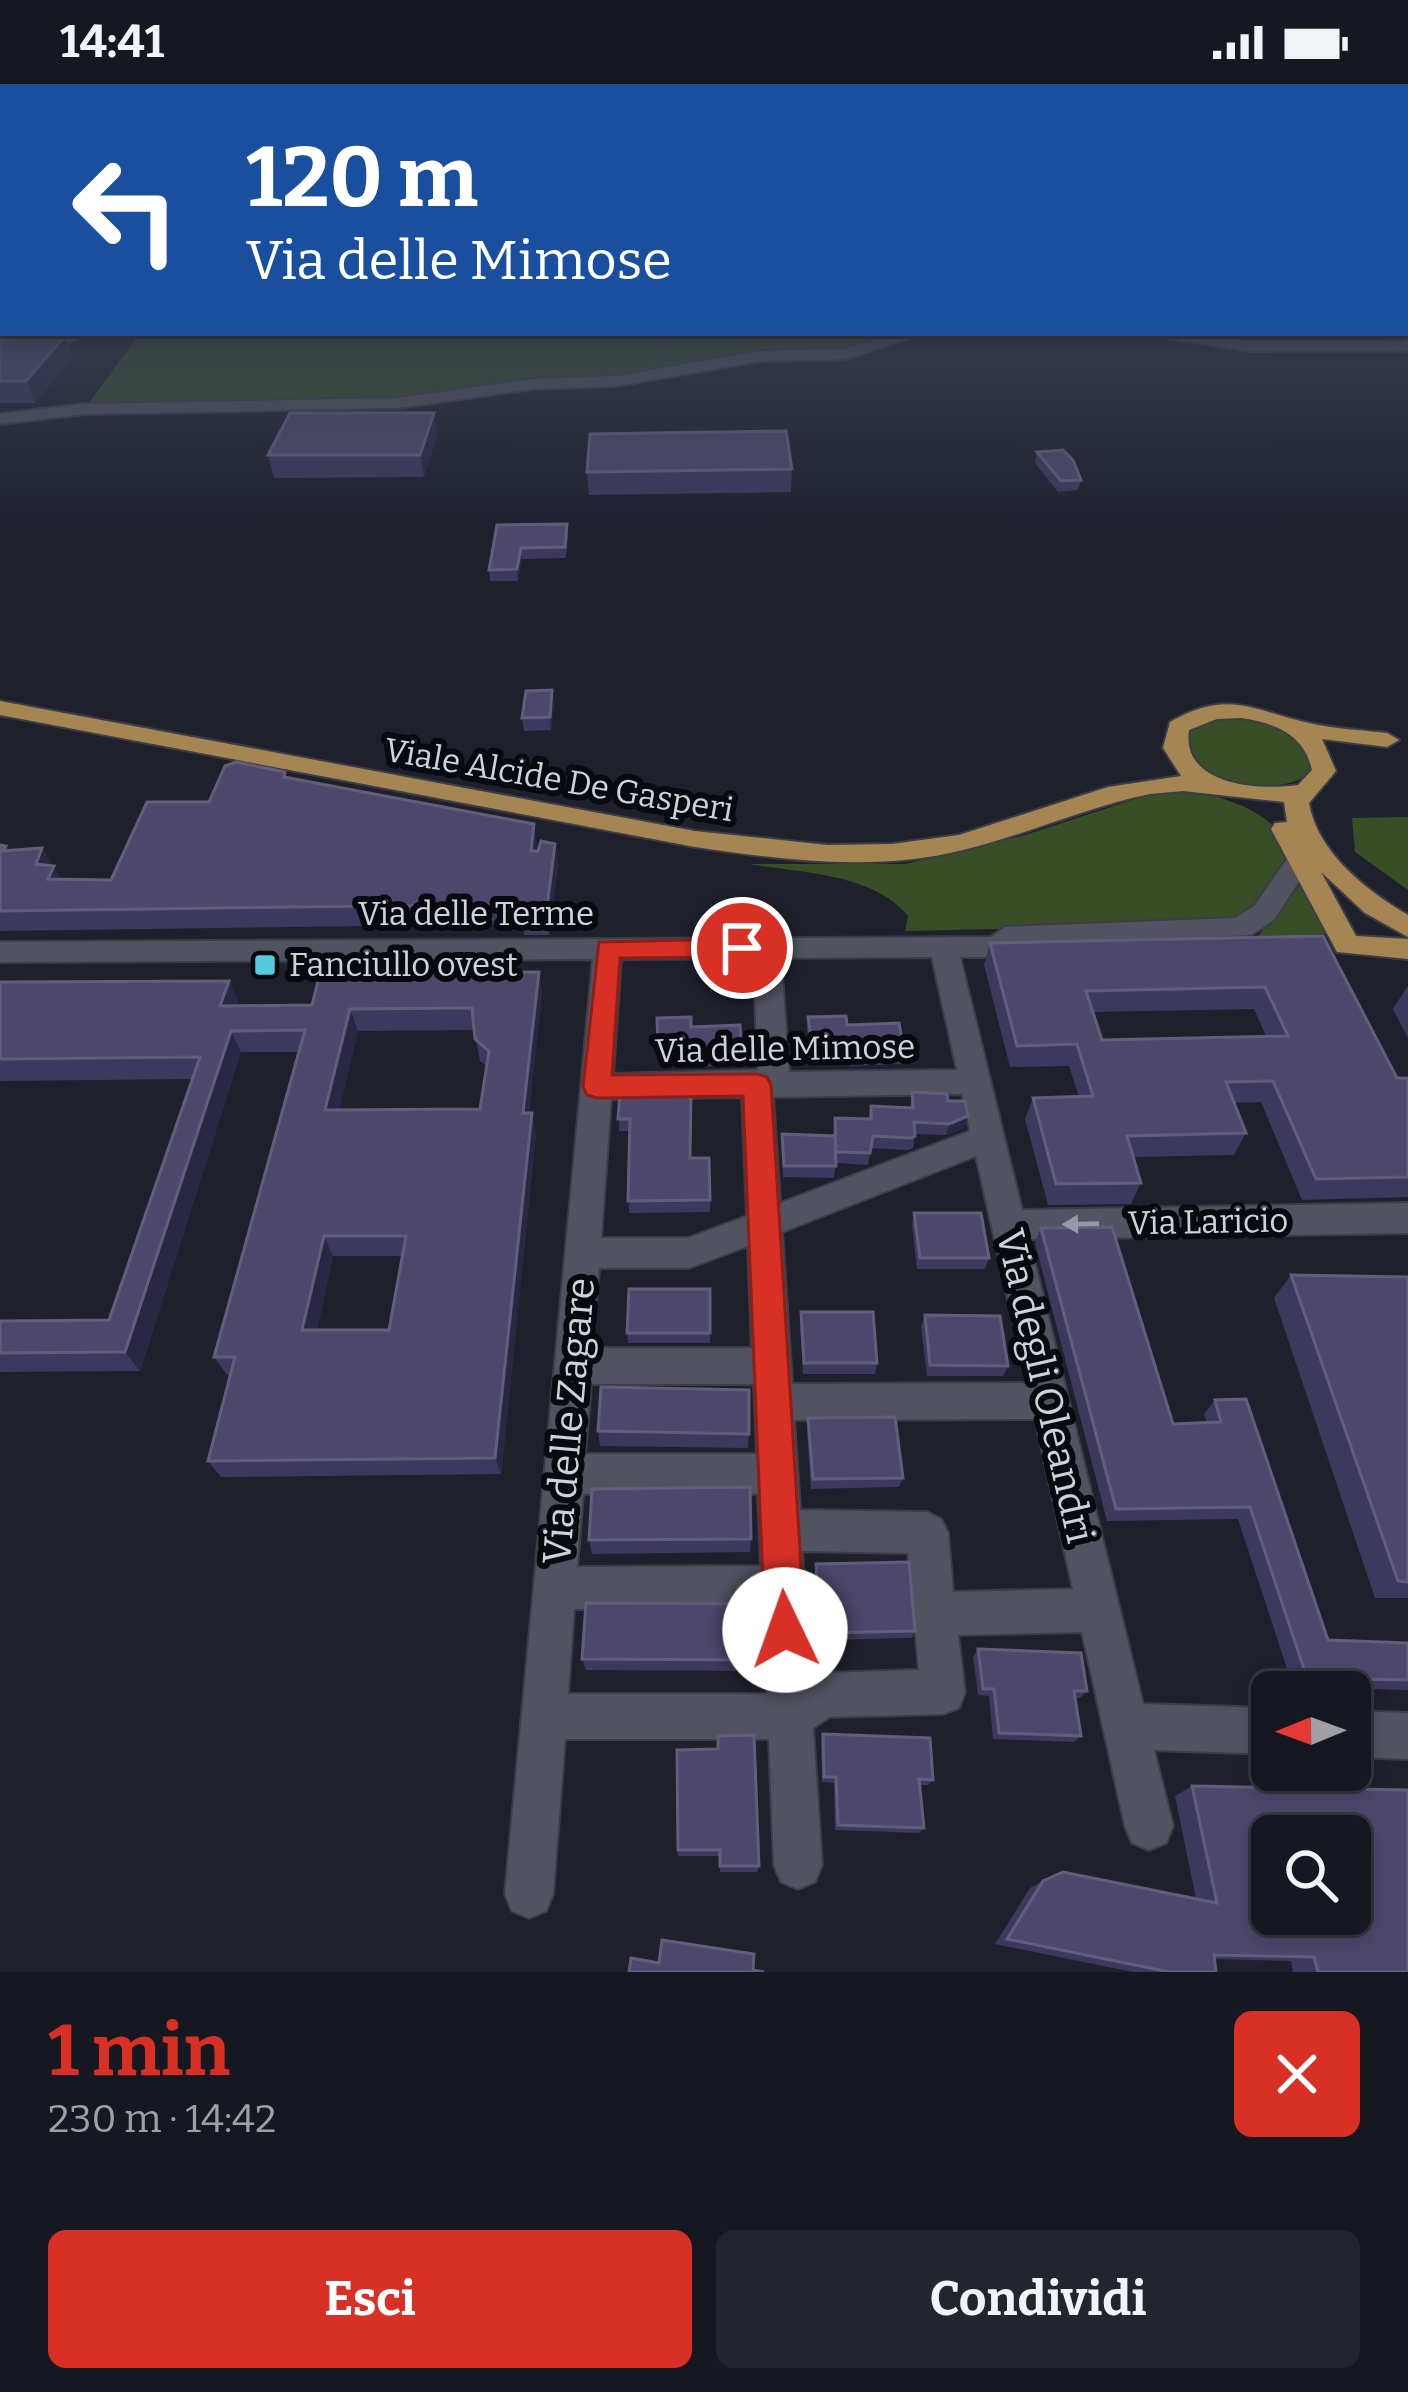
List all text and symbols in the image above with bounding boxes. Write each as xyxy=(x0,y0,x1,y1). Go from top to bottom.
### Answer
text: 14:41 xyxy=(60,15,164,69)
text: 120 m xyxy=(246,127,478,228)
icon: left xyxy=(48,132,204,288)
text: Via delle Mimose xyxy=(246,229,672,293)
street label: Viale Alcide De Gasperi xyxy=(381,730,737,830)
street label: Via delle Terme xyxy=(358,894,594,934)
pin xyxy=(691,897,793,999)
icon: arrive xyxy=(709,915,775,981)
place label: Fanciullo ovest xyxy=(289,945,518,985)
marker: Fanciullo ovest xyxy=(252,952,278,978)
street label: Via delle Mimose xyxy=(655,1027,915,1071)
street label: Via Laricio xyxy=(1127,1201,1289,1243)
one-way arrow xyxy=(1061,1214,1099,1234)
street label: Via degli Oleandri xyxy=(987,1225,1103,1547)
street label: Via delle Zagare xyxy=(534,1276,604,1566)
position arrow xyxy=(722,1567,848,1693)
north arrow xyxy=(1251,1671,1371,1791)
map controls xyxy=(1251,1671,1371,1935)
button: search xyxy=(1251,1815,1371,1935)
text: 1 min xyxy=(48,2008,230,2094)
button: close xyxy=(1234,2011,1360,2137)
text: 230 m · 14:42 xyxy=(48,2096,276,2142)
button: Esci xyxy=(48,2230,692,2368)
button: Condividi xyxy=(716,2230,1360,2368)

